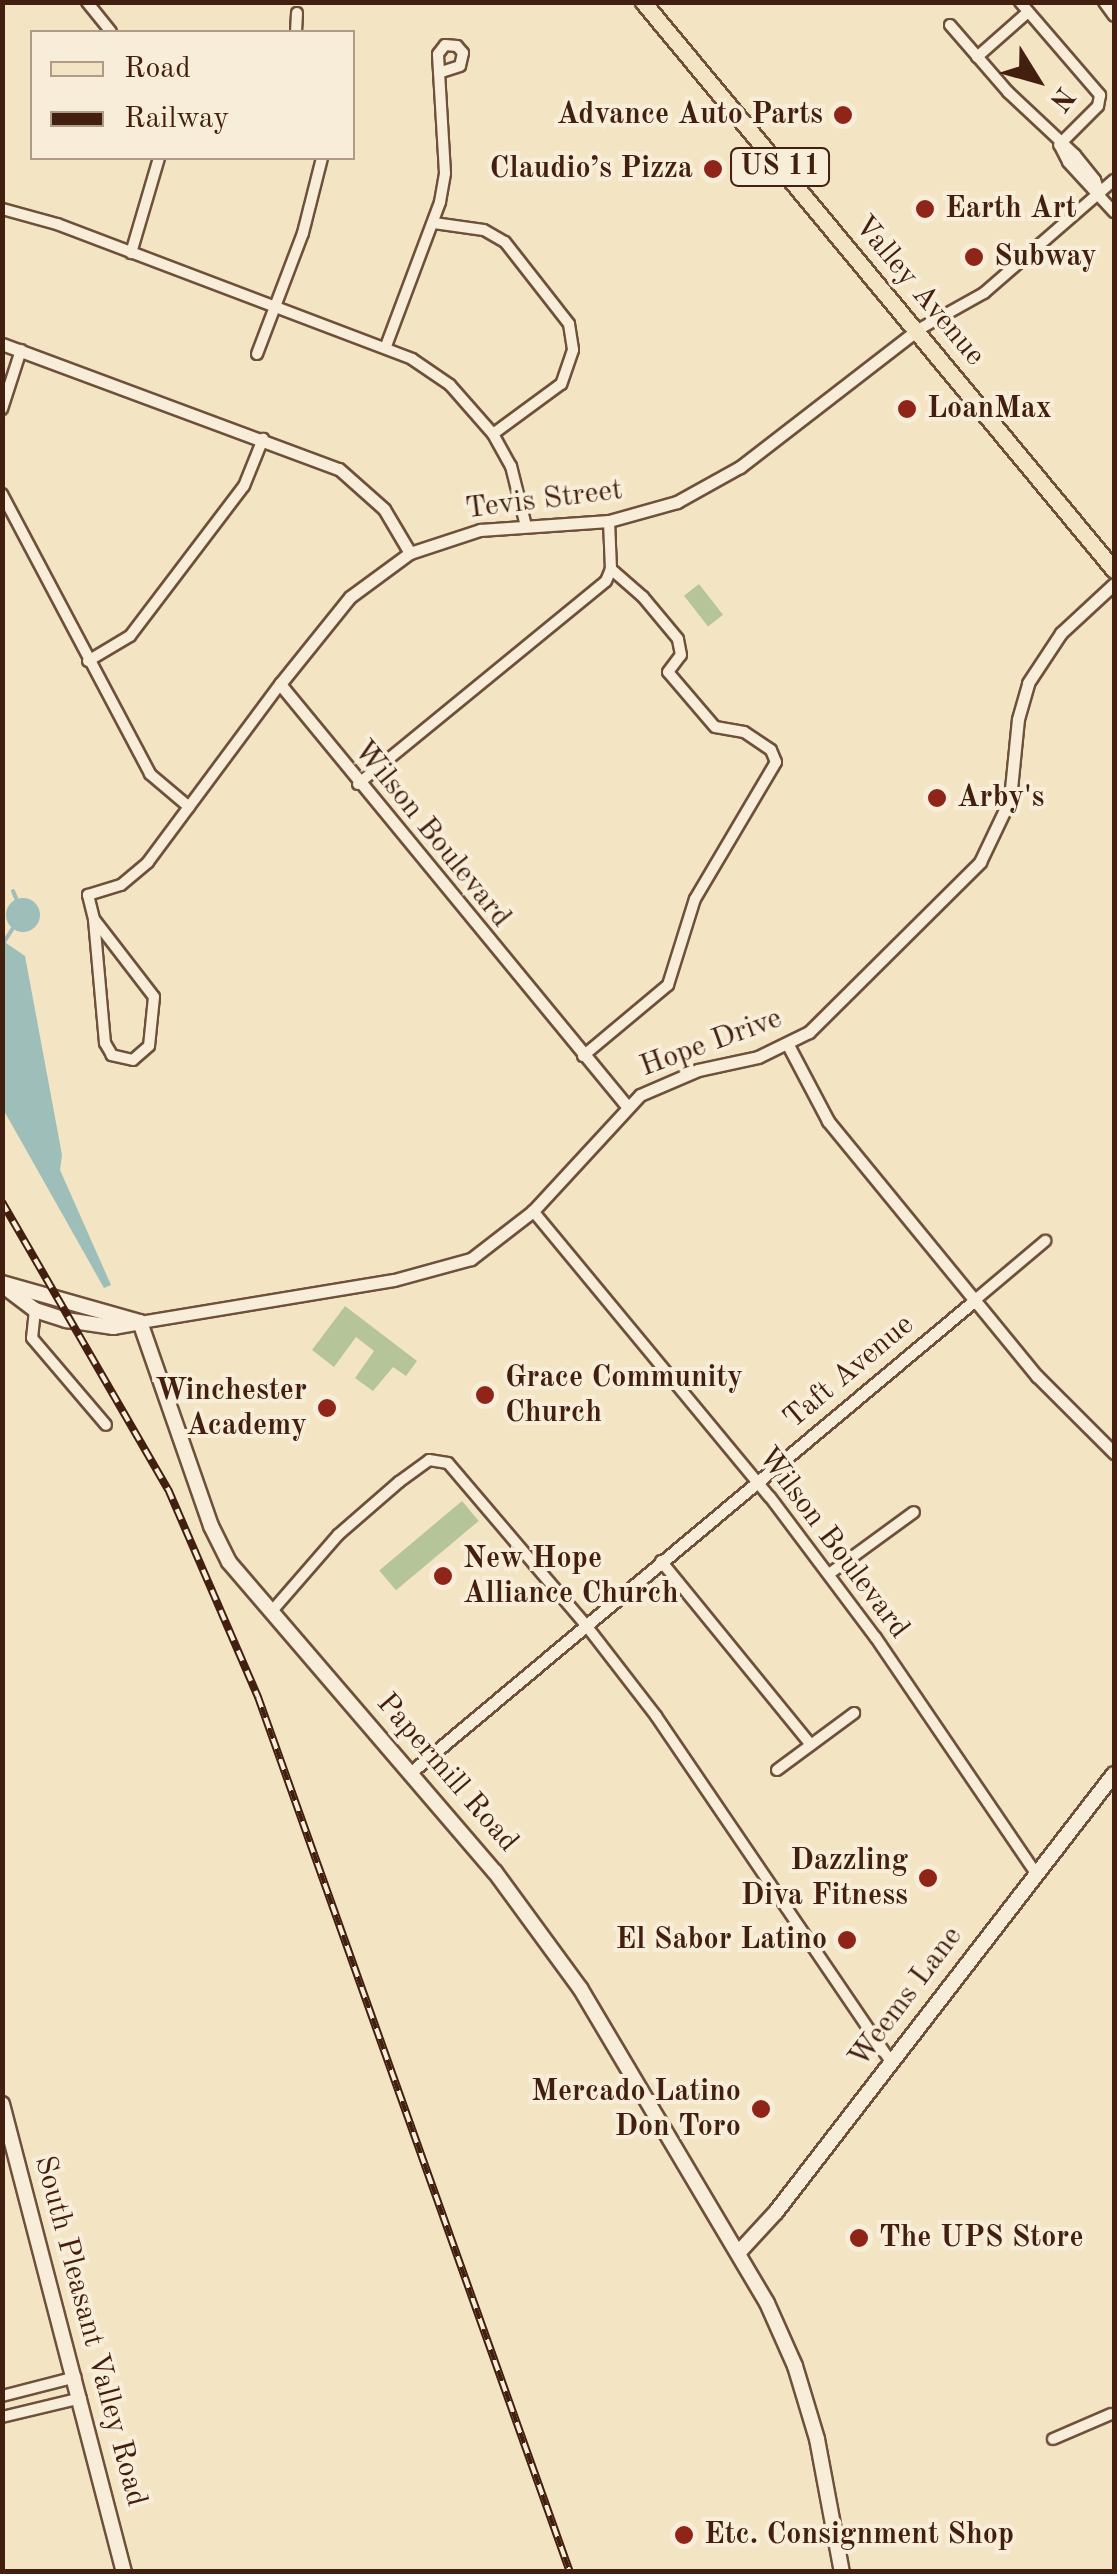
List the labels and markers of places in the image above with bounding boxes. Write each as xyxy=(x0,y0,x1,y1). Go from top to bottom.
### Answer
place label: Advance Auto Parts xyxy=(557,97,823,133)
marker: Advance Auto Parts xyxy=(832,104,854,126)
place label: Claudio’s Pizza xyxy=(490,151,693,187)
marker: Claudio’s Pizza xyxy=(702,158,724,180)
place label: Earth Art xyxy=(945,191,1077,227)
marker: Earth Art xyxy=(914,198,936,220)
place label: Subway xyxy=(994,239,1097,275)
marker: Subway xyxy=(963,246,985,268)
place label: LoanMax xyxy=(927,391,1052,427)
marker: LoanMax xyxy=(896,398,918,420)
place label: Arby's xyxy=(957,780,1044,816)
marker: Arby's xyxy=(926,787,948,809)
place label: Grace Community Church xyxy=(505,1360,743,1430)
place label: Winchester Academy xyxy=(155,1373,307,1444)
marker: Grace Community Church xyxy=(474,1384,496,1406)
marker: Winchester Academy xyxy=(316,1397,338,1419)
place label: New Hope Alliance Church xyxy=(463,1541,678,1612)
marker: New Hope Alliance Church xyxy=(432,1565,454,1587)
place label: Dazzling Diva Fitness xyxy=(741,1843,908,1914)
marker: Dazzling Diva Fitness xyxy=(917,1867,939,1889)
place label: El Sabor Latino xyxy=(616,1922,827,1958)
marker: El Sabor Latino xyxy=(836,1929,858,1951)
place label: Mercado Latino Don Toro xyxy=(531,2074,741,2144)
marker: Mercado Latino Don Toro xyxy=(750,2098,772,2120)
place label: The UPS Store xyxy=(879,2220,1084,2256)
marker: The UPS Store xyxy=(848,2227,870,2249)
place label: Etc. Consignment Shop xyxy=(704,2517,1014,2553)
marker: Etc. Consignment Shop xyxy=(673,2524,695,2546)

